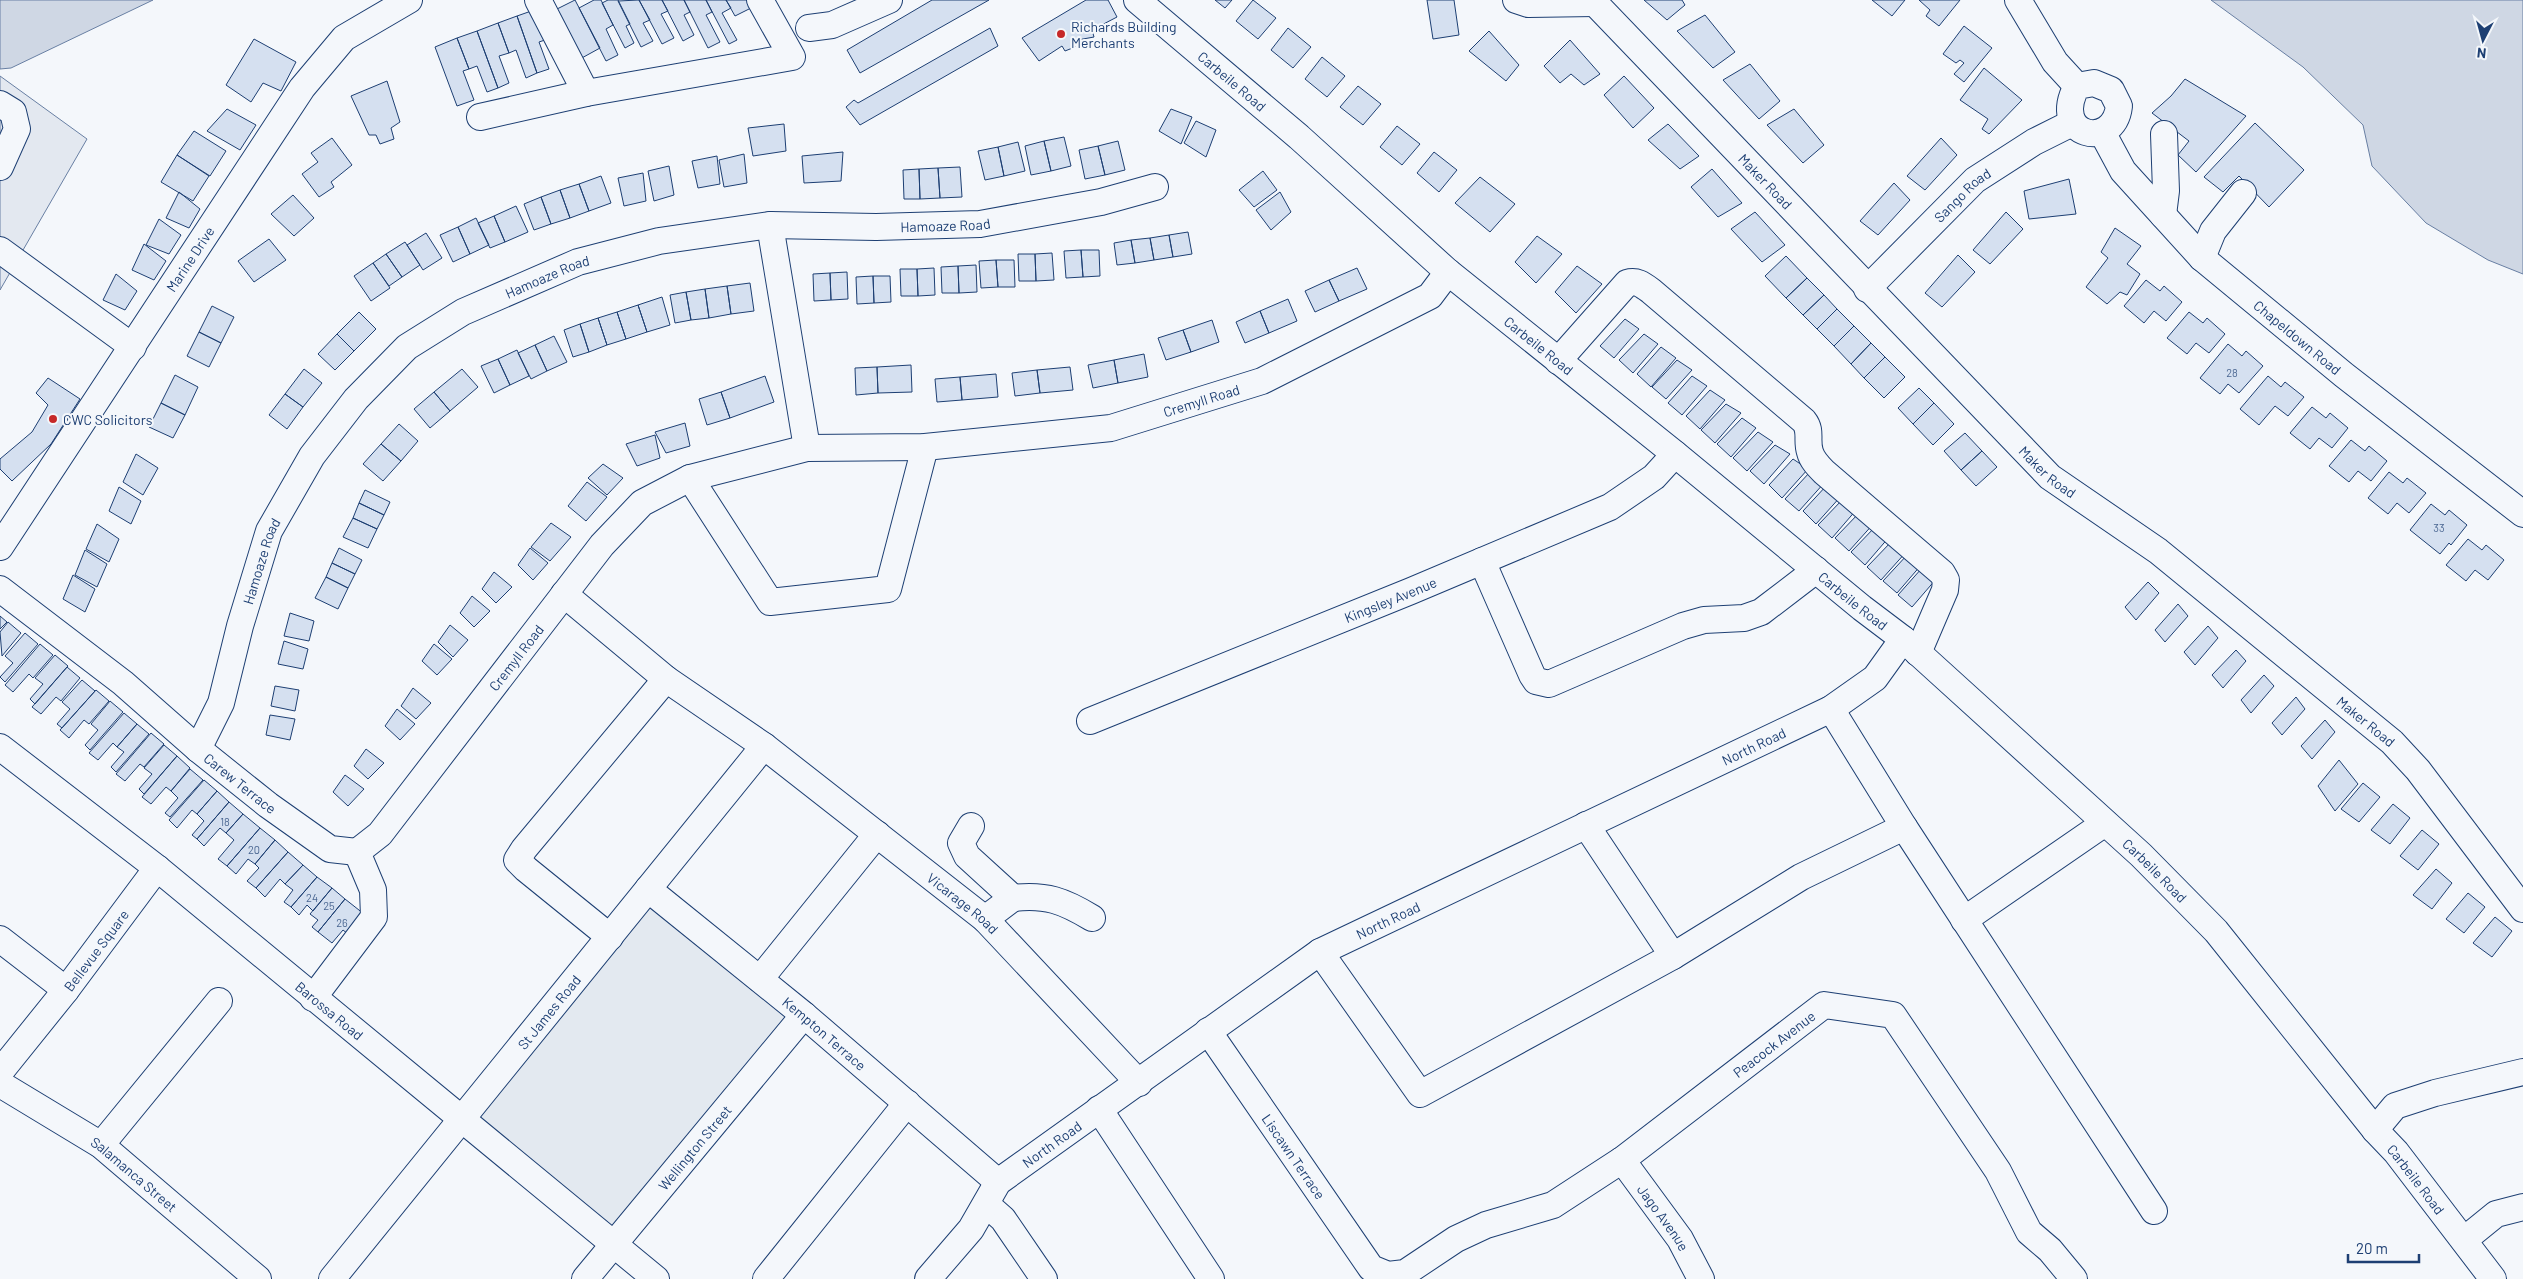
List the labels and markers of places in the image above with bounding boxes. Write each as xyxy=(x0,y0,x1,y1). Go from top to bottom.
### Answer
place label: Richards Building Merchants xyxy=(1071,18,1176,51)
marker: Richards Building Merchants xyxy=(1055,28,1067,40)
place label: CWC Solicitors xyxy=(63,411,153,428)
marker: CWC Solicitors xyxy=(47,413,59,425)

